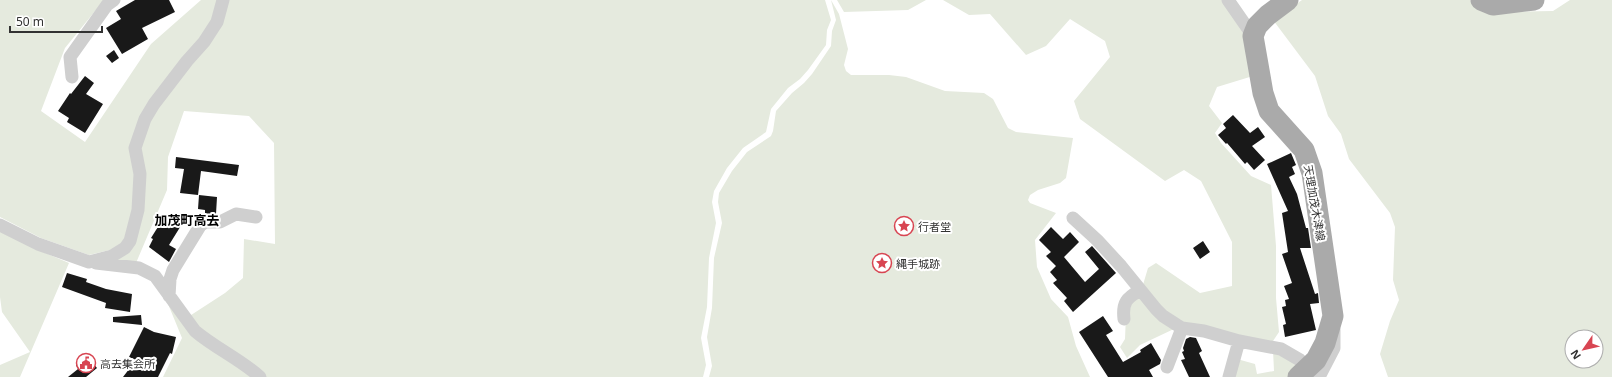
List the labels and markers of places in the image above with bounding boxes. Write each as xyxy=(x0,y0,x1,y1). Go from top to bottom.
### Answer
place icon: 行者堂 xyxy=(893,215,915,237)
place label: 行者堂 xyxy=(918,219,951,234)
place icon: 縄手城跡 xyxy=(871,252,893,274)
place label: 縄手城跡 xyxy=(896,256,940,271)
public building icon: 高去集会所 xyxy=(75,352,97,374)
place label: 高去集会所 xyxy=(100,356,156,371)

